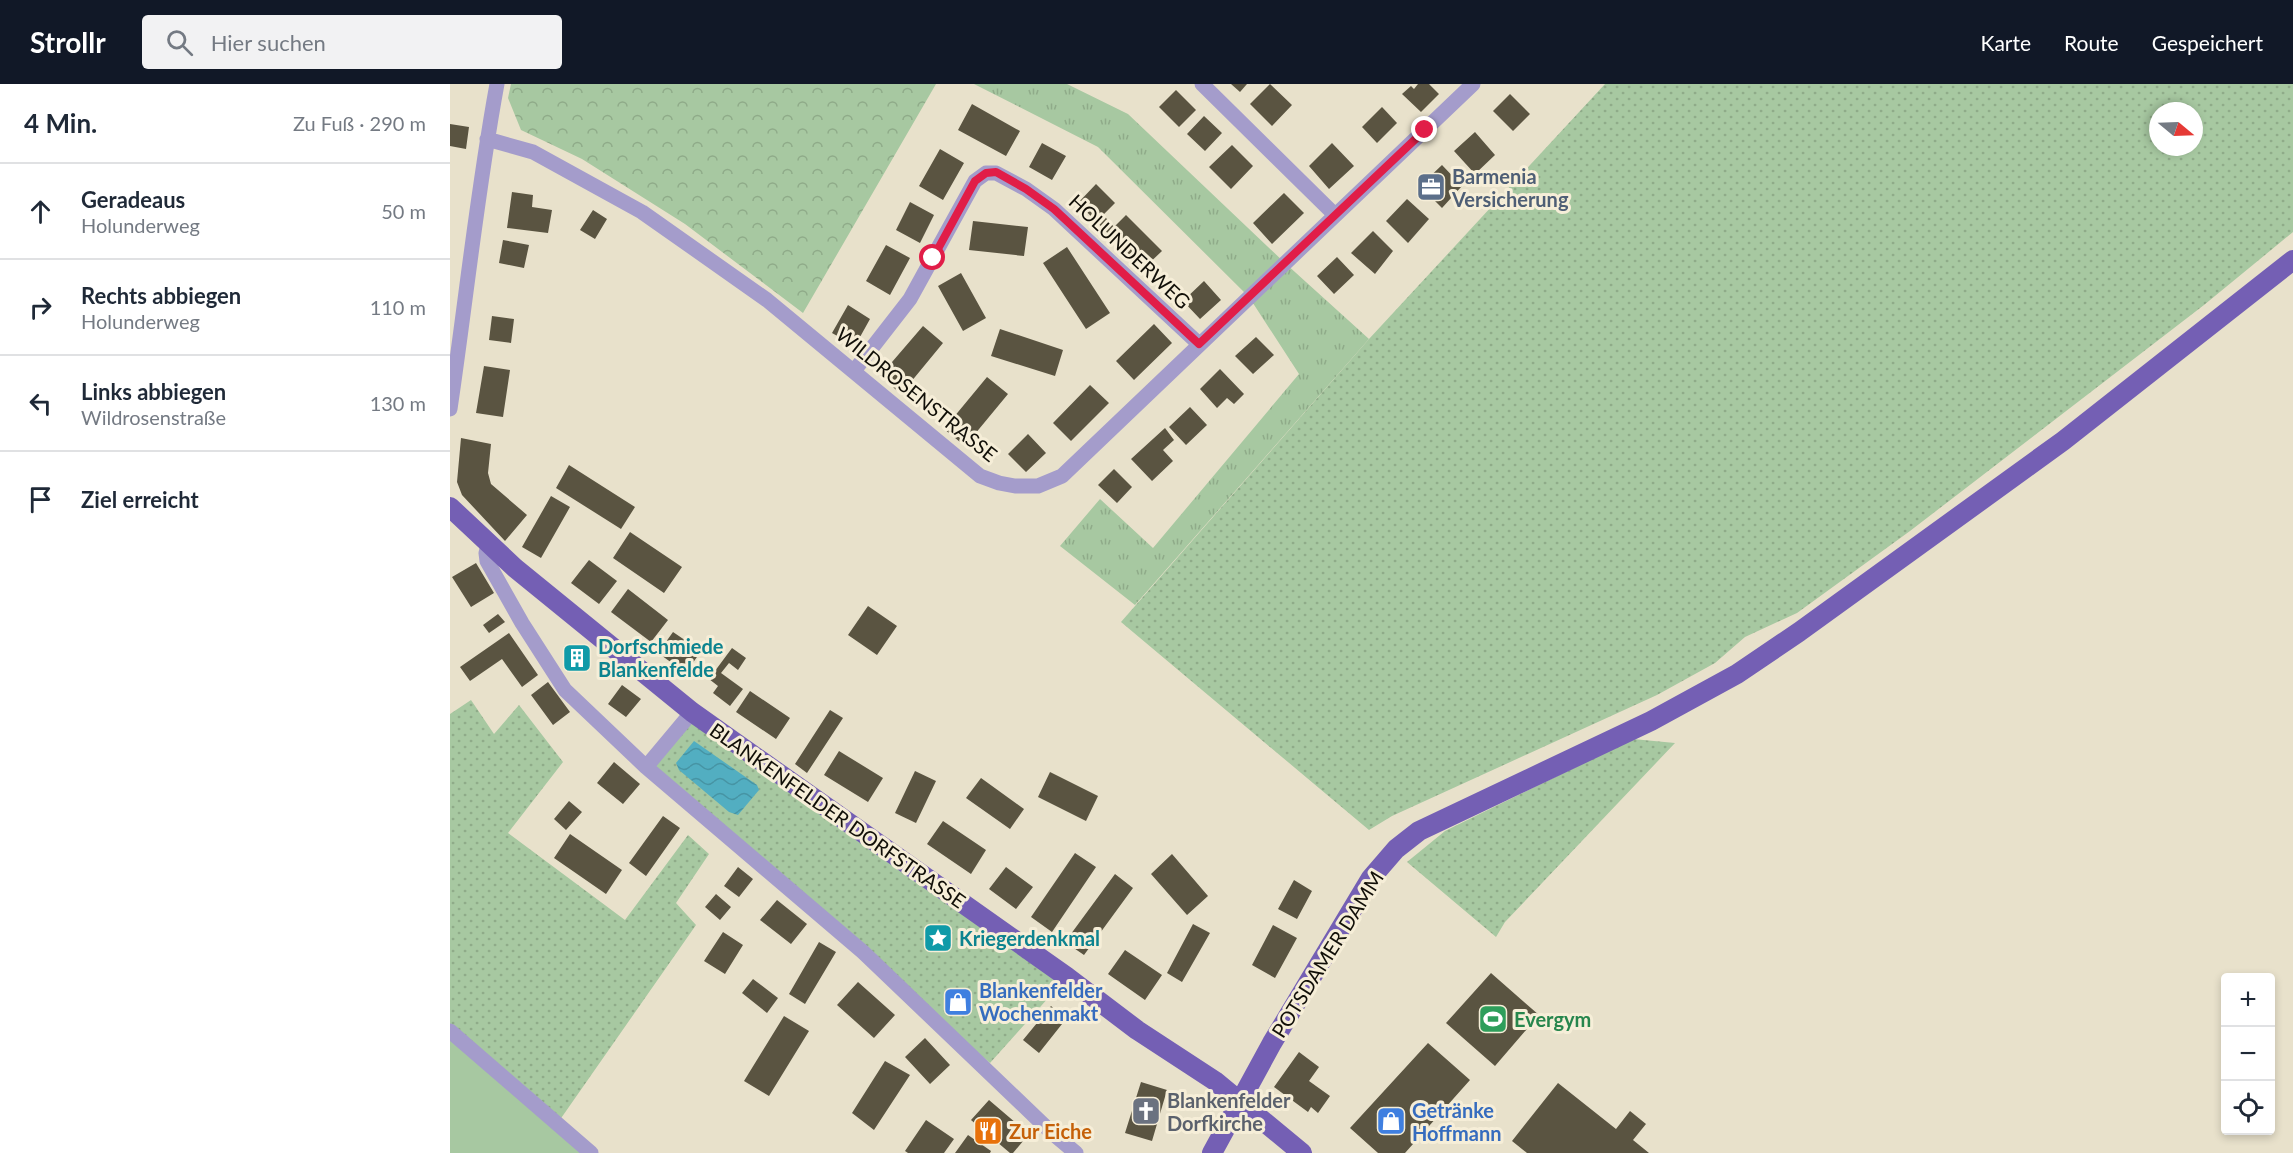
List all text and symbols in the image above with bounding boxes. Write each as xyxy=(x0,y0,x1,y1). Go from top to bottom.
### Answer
search box xyxy=(142,15,562,69)
text: Strollr xyxy=(30,25,106,59)
icon: search xyxy=(163,26,196,59)
text: Hier suchen xyxy=(211,29,326,56)
text: Karte xyxy=(1981,30,2031,55)
text: Route xyxy=(2064,30,2119,55)
text: Gespeichert xyxy=(2152,30,2263,55)
north arrow xyxy=(2149,102,2203,156)
text: 4 Min. xyxy=(24,107,97,139)
text: Zu Fuß · 290 m xyxy=(293,111,426,135)
route end xyxy=(1411,116,1437,142)
place label: Barmenia Versicherung xyxy=(1451,164,1569,211)
office icon: Barmenia Versicherung xyxy=(1415,171,1447,203)
text: Geradeaus xyxy=(81,186,185,213)
street label: HOLUNDERWEG xyxy=(1065,189,1195,313)
icon: ahead xyxy=(24,195,57,228)
text: 50 m xyxy=(381,199,426,223)
text: Holunderweg xyxy=(81,213,200,237)
route start xyxy=(919,244,945,270)
text: Rechts abbiegen xyxy=(81,282,241,309)
icon: right xyxy=(24,291,57,324)
text: 110 m xyxy=(370,295,426,319)
text: Holunderweg xyxy=(81,309,200,333)
street label: WILDROSENSTRASSE xyxy=(832,322,1002,466)
text: Links abbiegen xyxy=(81,378,226,405)
icon: left xyxy=(24,387,57,420)
text: 130 m xyxy=(370,391,426,415)
text: Wildrosenstraße xyxy=(81,405,226,429)
icon: arrive xyxy=(24,483,57,516)
text: Ziel erreicht xyxy=(81,486,199,513)
place label: Dorfschmiede Blankenfelde xyxy=(598,634,724,681)
building icon: Dorfschmiede Blankenfelde xyxy=(561,642,593,674)
street label: BLANKENFELDER DORFSTRASSE xyxy=(706,717,970,913)
street label: POTSDAMER DAMM xyxy=(1266,866,1388,1042)
place icon: Kriegerdenkmal xyxy=(922,922,954,954)
place label: Kriegerdenkmal xyxy=(959,926,1100,950)
map controls xyxy=(2221,973,2275,1135)
button: + xyxy=(2221,973,2275,1027)
place label: Blankenfelder Wochenmakt xyxy=(979,978,1103,1025)
shop icon: Blankenfelder Wochenmakt xyxy=(942,986,974,1018)
sports icon: Evergym xyxy=(1477,1003,1509,1035)
place label: Evergym xyxy=(1514,1007,1591,1031)
button: − xyxy=(2221,1027,2275,1081)
button: locate xyxy=(2221,1081,2275,1135)
place label: Blankenfelder Dorfkirche xyxy=(1167,1088,1291,1135)
church icon: Blankenfelder Dorfkirche xyxy=(1130,1095,1162,1127)
place label: Getränke Hoffmann xyxy=(1412,1098,1501,1145)
shop icon: Getränke Hoffmann xyxy=(1375,1105,1407,1137)
restaurant icon: Zur Eiche xyxy=(972,1115,1004,1147)
place label: Zur Eiche xyxy=(1009,1119,1092,1143)

